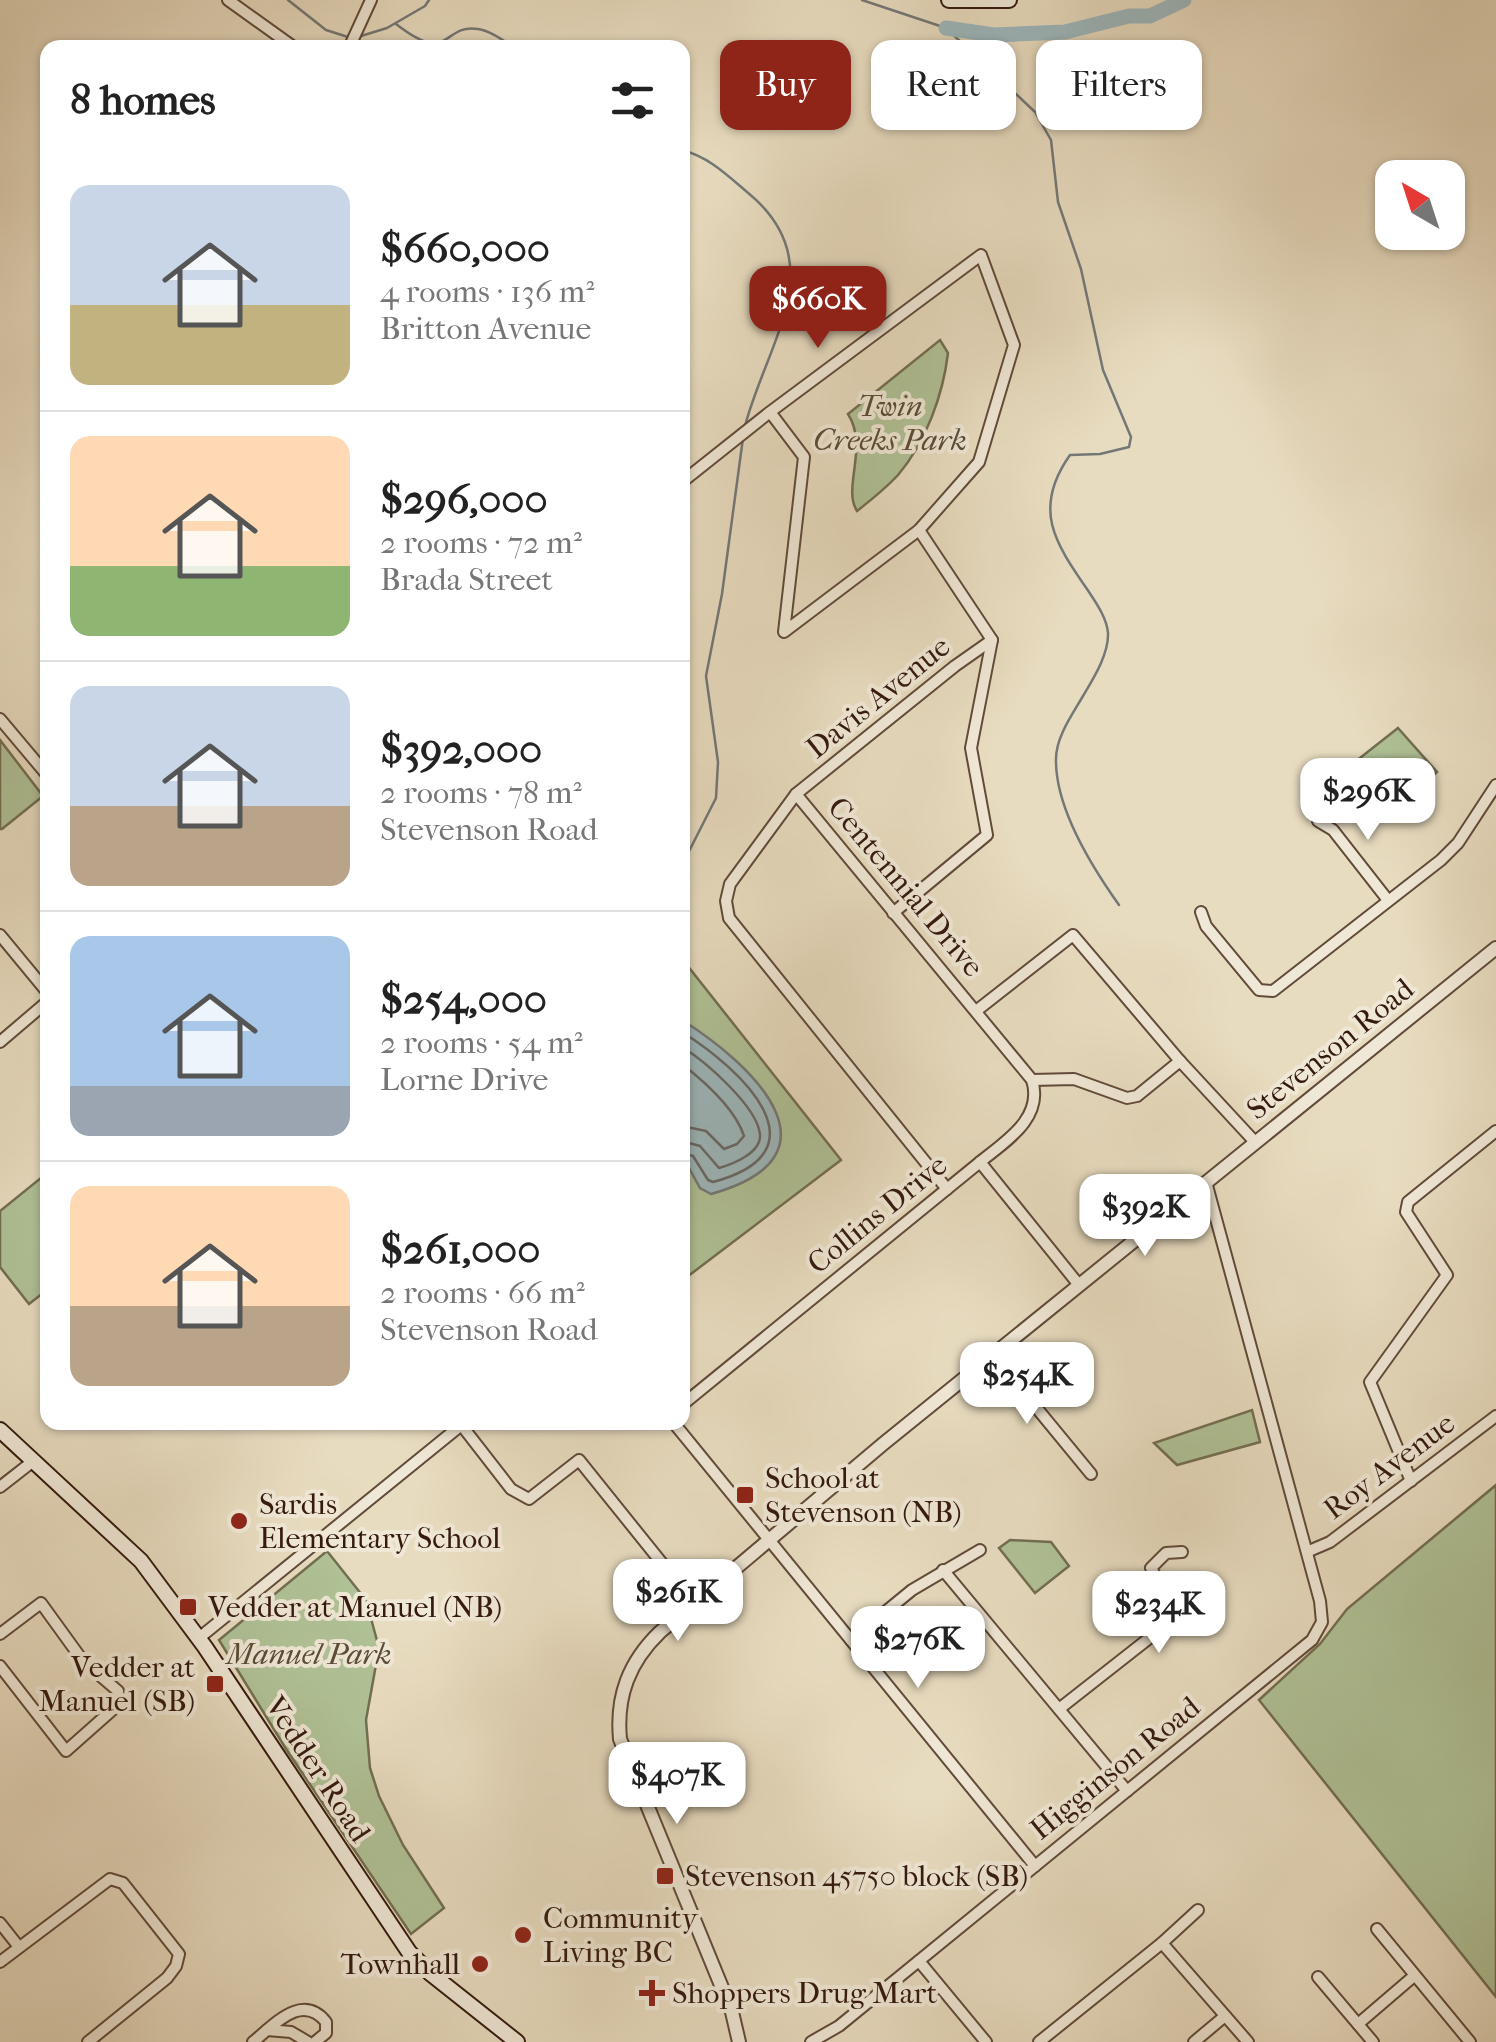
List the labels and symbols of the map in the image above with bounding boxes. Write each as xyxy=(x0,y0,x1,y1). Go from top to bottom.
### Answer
north arrow xyxy=(1375,160,1465,250)
pin: $660K xyxy=(748,266,888,351)
park label: Twin Creeks Park xyxy=(813,389,967,458)
street label: Davis Avenue xyxy=(800,629,957,766)
pin: $296K xyxy=(1298,758,1438,843)
street label: Centennial Drive xyxy=(820,791,991,984)
street label: Stevenson Road xyxy=(1240,971,1421,1127)
street label: Collins Drive xyxy=(801,1148,954,1281)
pin: $392K xyxy=(1075,1174,1215,1259)
pin: $254K xyxy=(957,1342,1097,1427)
street label: Roy Avenue xyxy=(1317,1406,1462,1527)
place label: School at Stevenson (NB) xyxy=(765,1461,962,1530)
marker: School at Stevenson (NB) xyxy=(734,1484,756,1506)
place label: Sardis Elementary School xyxy=(259,1487,501,1556)
marker: Sardis Elementary School xyxy=(228,1510,250,1532)
pin: $261K xyxy=(608,1559,748,1644)
pin: $234K xyxy=(1089,1571,1229,1656)
place label: Vedder at Manuel (NB) xyxy=(207,1590,502,1625)
marker: Vedder at Manuel (NB) xyxy=(177,1596,199,1618)
pin: $276K xyxy=(848,1606,988,1691)
park label: Manuel Park xyxy=(224,1637,392,1672)
place label: Vedder at Manuel (SB) xyxy=(39,1650,195,1719)
marker: Vedder at Manuel (SB) xyxy=(204,1673,226,1695)
street label: Vedder Road xyxy=(257,1689,378,1849)
street label: Higginson Road xyxy=(1024,1689,1208,1847)
pin: $407K xyxy=(607,1742,747,1827)
place label: Stevenson 45750 block (SB) xyxy=(685,1859,1028,1894)
marker: Stevenson 45750 block (SB) xyxy=(654,1865,676,1887)
place label: Community Living BC xyxy=(543,1901,699,1970)
marker: Community Living BC xyxy=(512,1924,534,1946)
place label: Townhall xyxy=(341,1947,460,1982)
marker: Townhall xyxy=(469,1953,491,1975)
place label: Shoppers Drug Mart xyxy=(672,1976,938,2011)
marker: Shoppers Drug Mart xyxy=(641,1982,663,2004)

